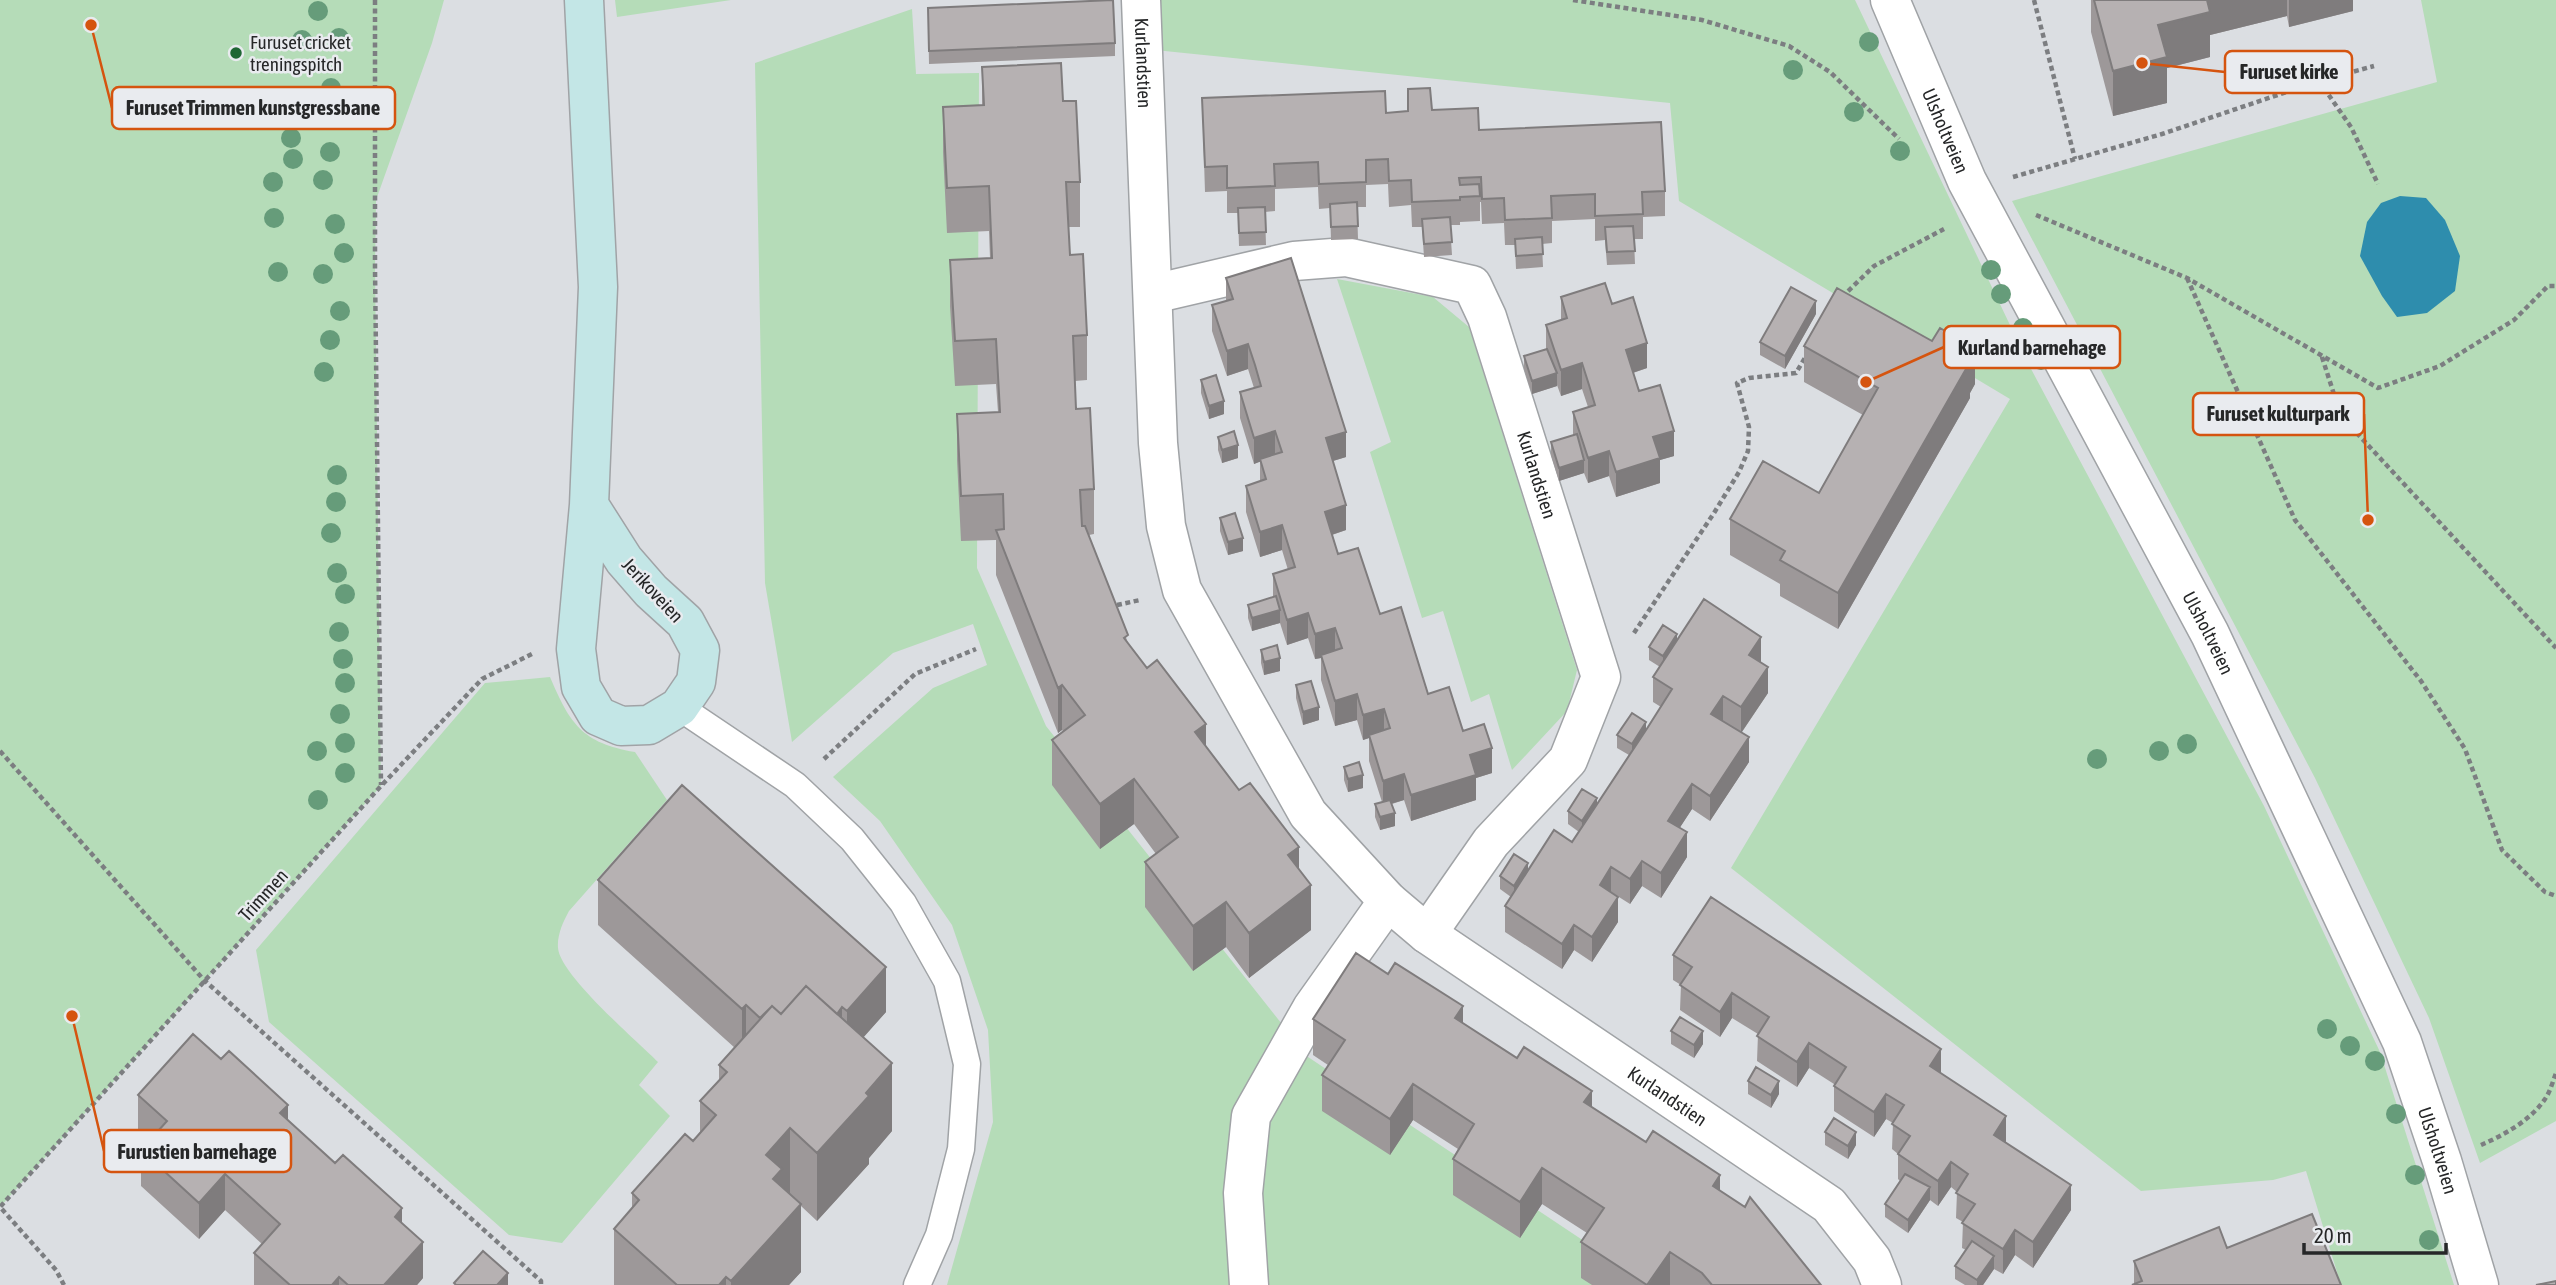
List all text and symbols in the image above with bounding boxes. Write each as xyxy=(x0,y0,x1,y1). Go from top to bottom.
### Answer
street label: Kurlandstien xyxy=(1131,17,1156,109)
place label: Furuset cricket treningspitch xyxy=(250,31,351,75)
marker: Furuset cricket treningspitch xyxy=(228,45,244,61)
callout: Furuset kirke xyxy=(2225,51,2352,93)
text: Furuset kirke xyxy=(2239,59,2339,83)
street label: Ulsholtveien xyxy=(1918,85,1973,176)
callout: Furuset Trimmen kunstgressbane xyxy=(112,87,395,129)
text: Furuset Trimmen kunstgressbane xyxy=(126,95,380,119)
callout: Kurland barnehage xyxy=(1944,326,2120,368)
text: Kurland barnehage xyxy=(1958,335,2106,359)
callout: Furuset kulturpark xyxy=(2193,393,2364,435)
text: Furuset kulturpark xyxy=(2206,401,2350,425)
street label: Kurlandstien xyxy=(1513,428,1561,521)
street label: Jerikoveien xyxy=(618,553,688,627)
street label: Ulsholtveien xyxy=(2178,588,2238,678)
street label: Trimmen xyxy=(234,864,292,926)
street label: Kurlandstien xyxy=(1624,1062,1711,1131)
street label: Ulsholtveien xyxy=(2414,1104,2462,1197)
callout: Furustien barnehage xyxy=(104,1130,291,1172)
text: Furustien barnehage xyxy=(117,1139,277,1163)
scale bar xyxy=(2304,1212,2446,1256)
text: 20 m xyxy=(2314,1223,2352,1247)

